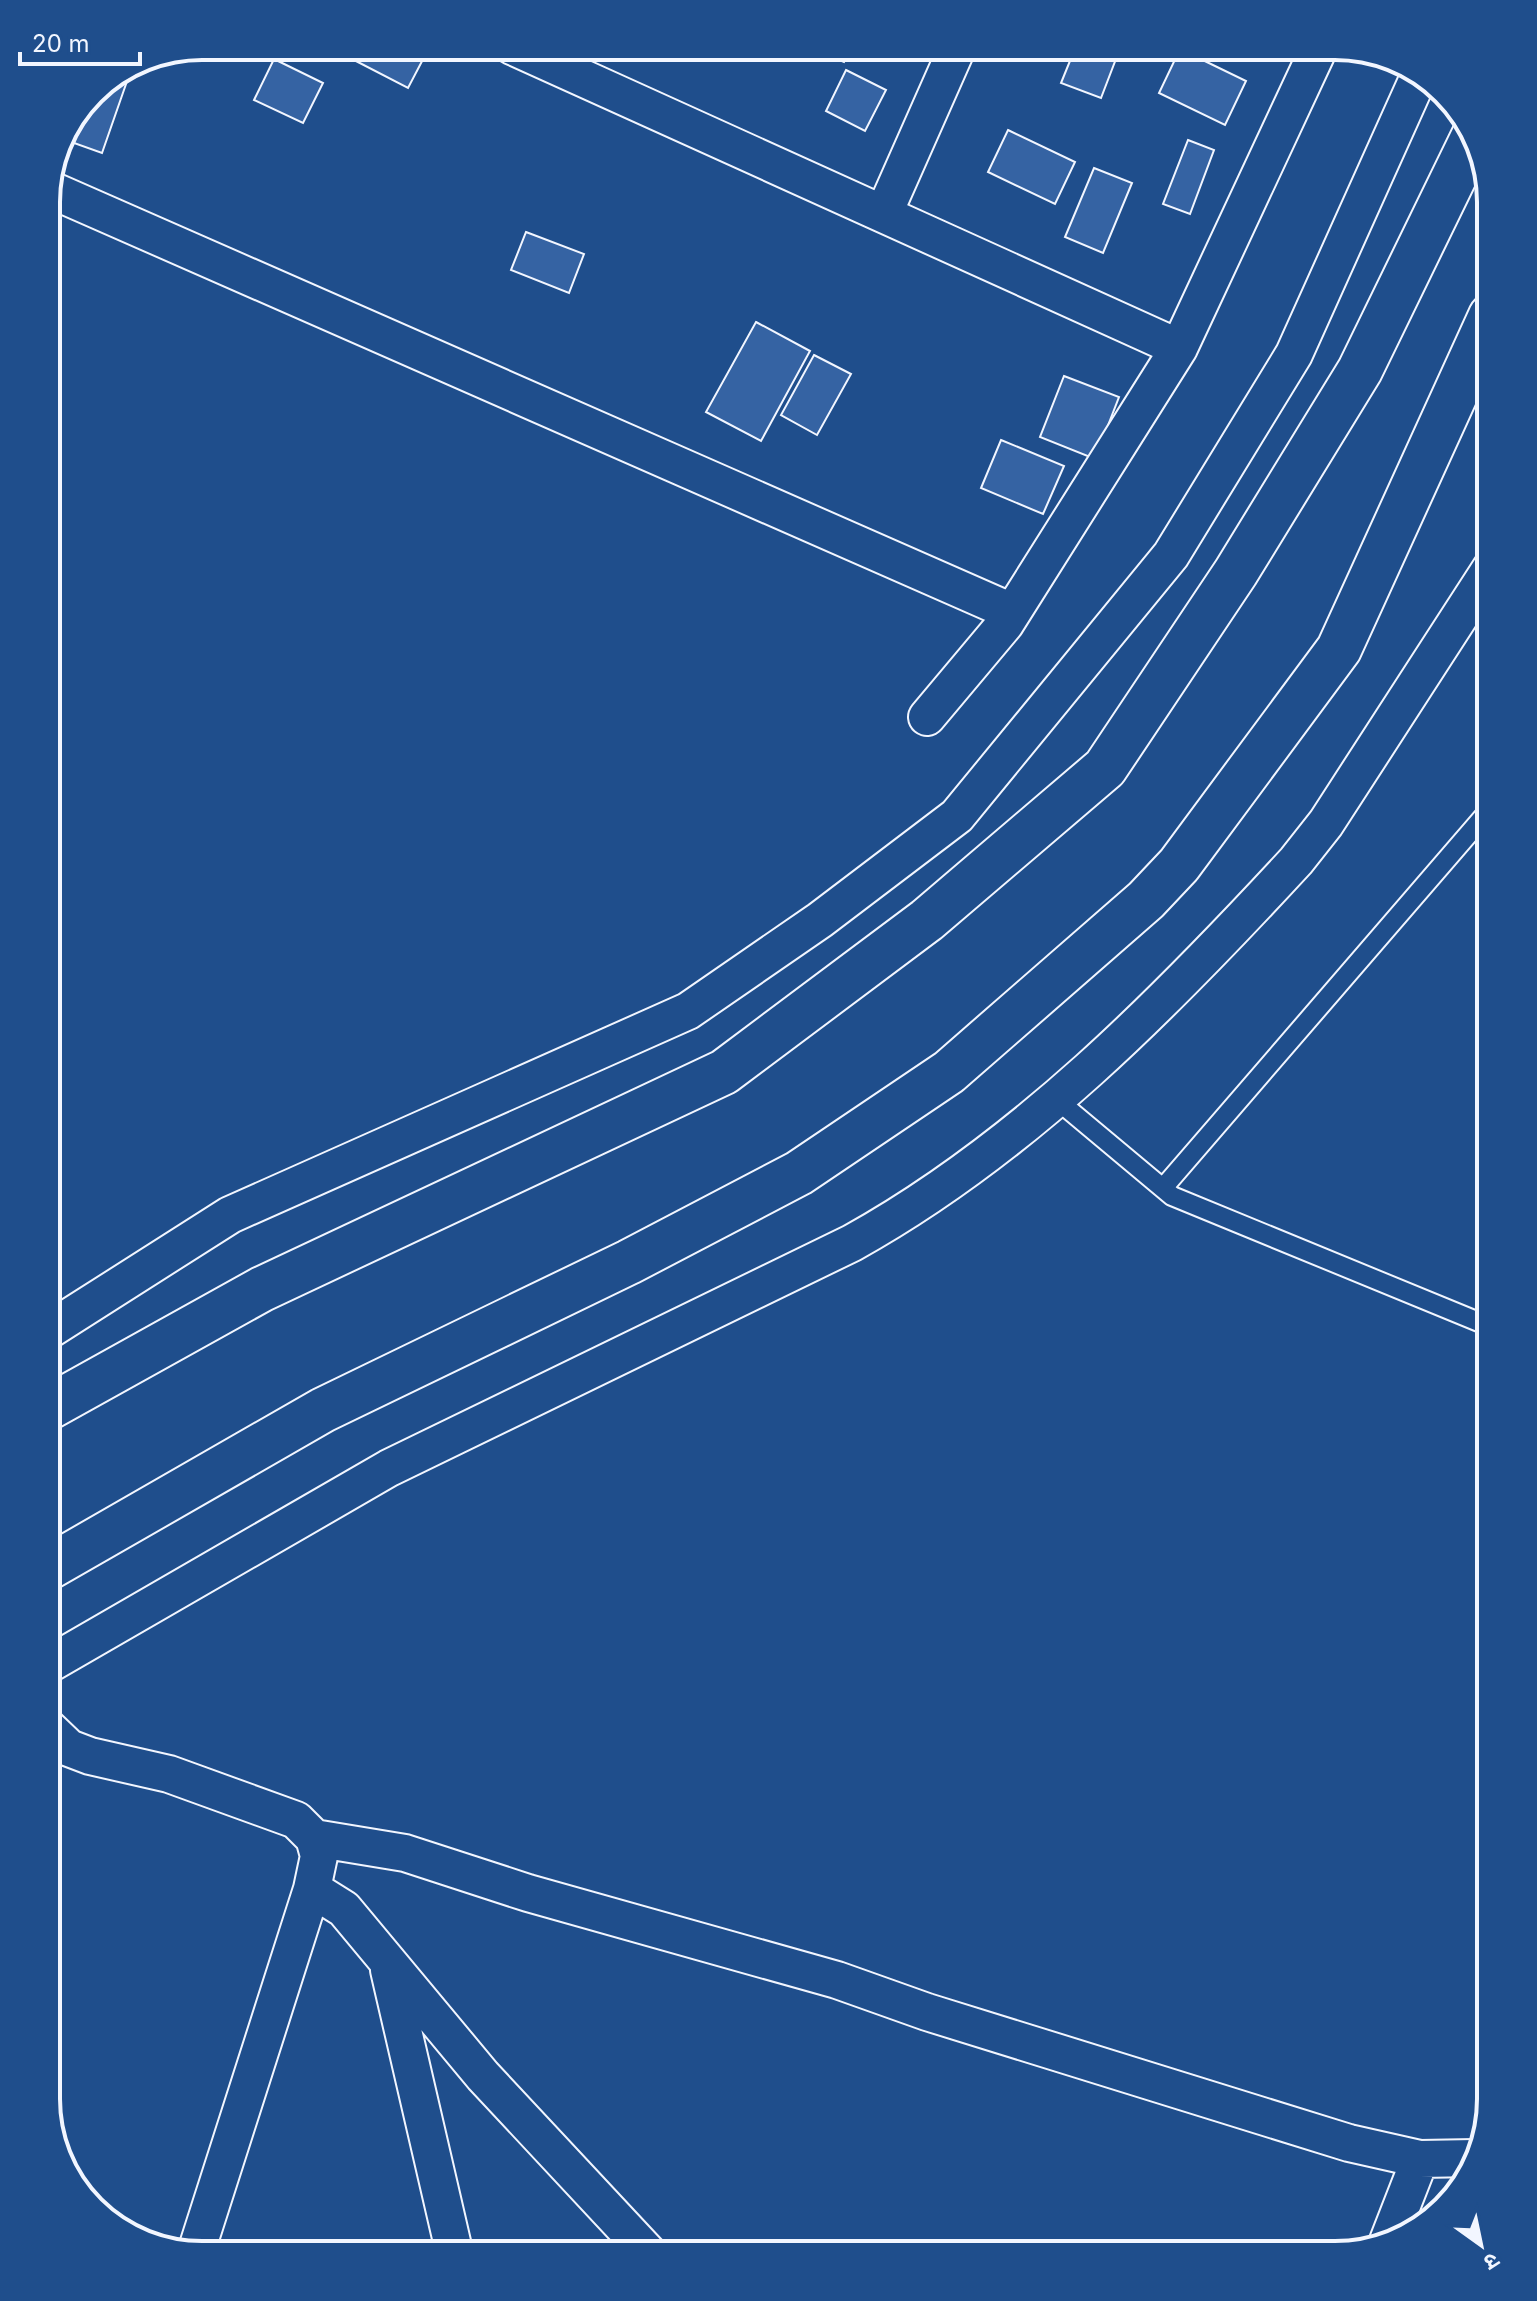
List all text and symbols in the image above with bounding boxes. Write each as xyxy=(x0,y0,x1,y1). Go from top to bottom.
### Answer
scale bar xyxy=(20,16,140,66)
text: 20 m xyxy=(32,29,90,58)
north arrow xyxy=(1441,2205,1521,2285)
text: उ xyxy=(1478,2247,1504,2277)

